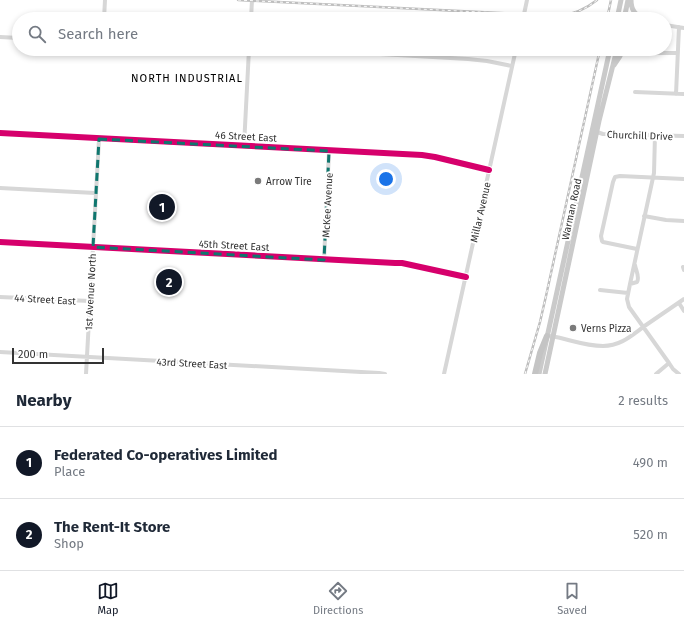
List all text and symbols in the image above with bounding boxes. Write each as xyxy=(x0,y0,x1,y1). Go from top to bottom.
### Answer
search box xyxy=(12,12,672,56)
icon: search xyxy=(26,23,48,45)
text: Search here xyxy=(58,25,138,43)
district label: NORTH INDUSTRIAL xyxy=(131,72,243,85)
street label: 46 Street East xyxy=(215,129,278,145)
street label: Churchill Drive xyxy=(607,129,673,143)
your location xyxy=(376,169,396,189)
street label: McKee Avenue xyxy=(320,172,336,238)
marker: Arrow Tire xyxy=(253,176,263,186)
place label: Arrow Tire xyxy=(266,176,312,188)
street label: Warman Road xyxy=(560,177,584,241)
street label: Millar Avenue xyxy=(468,181,494,244)
pin: 1 xyxy=(149,192,175,222)
street label: 45th Street East xyxy=(198,238,270,254)
street label: 1st Avenue North xyxy=(83,253,99,331)
pin: 2 xyxy=(156,267,182,297)
street label: 44 Street East xyxy=(14,292,77,308)
marker: Verns Pizza xyxy=(568,323,578,333)
place label: Verns Pizza xyxy=(581,323,631,335)
scale bar xyxy=(12,346,104,365)
text: 200 m xyxy=(18,348,48,361)
street label: 43rd Street East xyxy=(156,356,228,372)
text: Nearby xyxy=(16,390,71,411)
text: 2 results xyxy=(618,393,668,408)
text: Federated Co-operatives Limited xyxy=(54,446,278,464)
text: 1 xyxy=(26,455,32,470)
text: 490 m xyxy=(633,455,668,470)
text: Place xyxy=(54,464,85,479)
text: The Rent-It Store xyxy=(54,518,170,536)
text: 2 xyxy=(26,527,32,542)
text: 520 m xyxy=(633,527,668,542)
text: Shop xyxy=(54,536,84,551)
tab: Map xyxy=(97,580,119,617)
tab: Directions xyxy=(313,580,363,617)
tab: Saved xyxy=(557,580,587,617)

